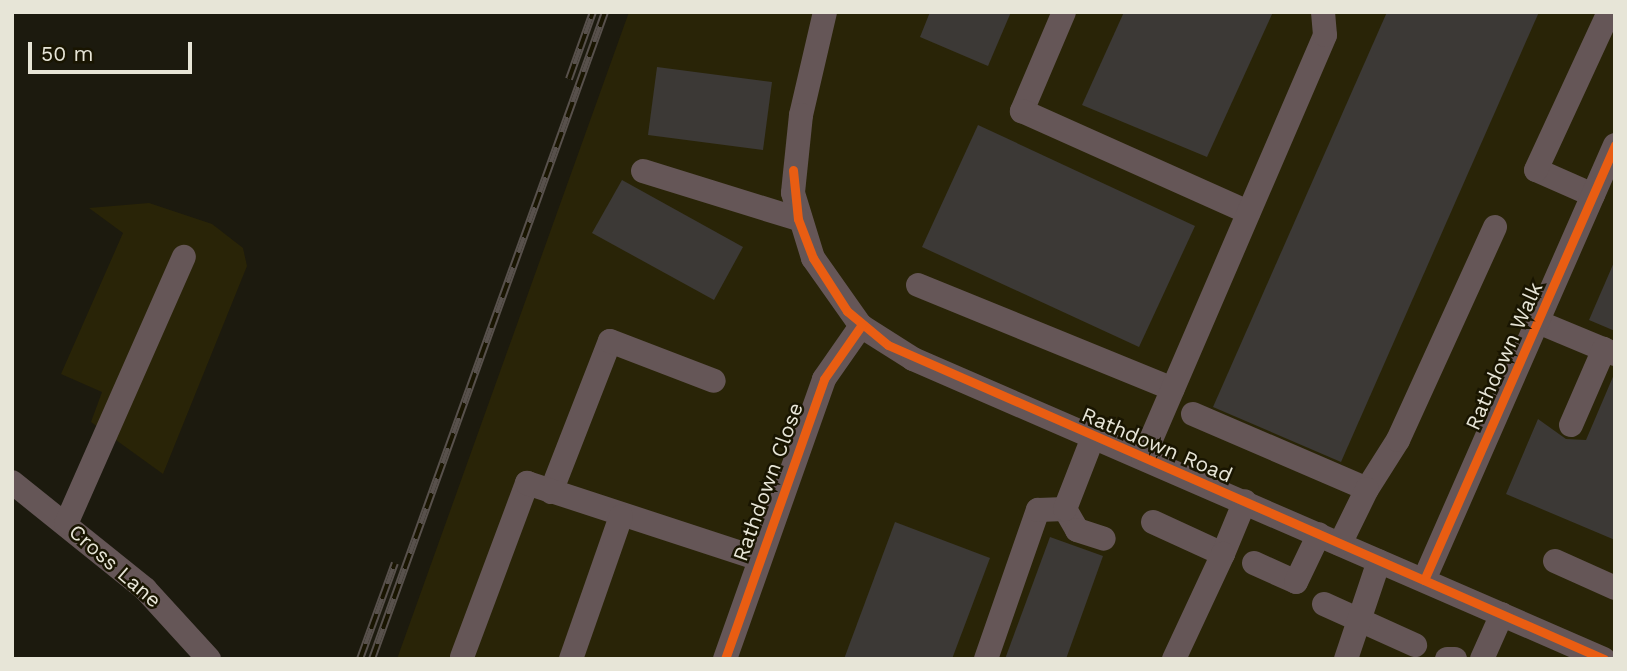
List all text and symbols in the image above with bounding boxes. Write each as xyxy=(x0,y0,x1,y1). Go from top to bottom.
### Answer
scale bar xyxy=(32,28,196,72)
text: 50 m xyxy=(41,41,93,66)
street label: Rathdown Walk xyxy=(1460,278,1548,434)
street label: Rathdown Close xyxy=(728,399,808,565)
street label: Rathdown Road xyxy=(1078,402,1236,488)
street label: Cross Lane xyxy=(64,519,166,613)

